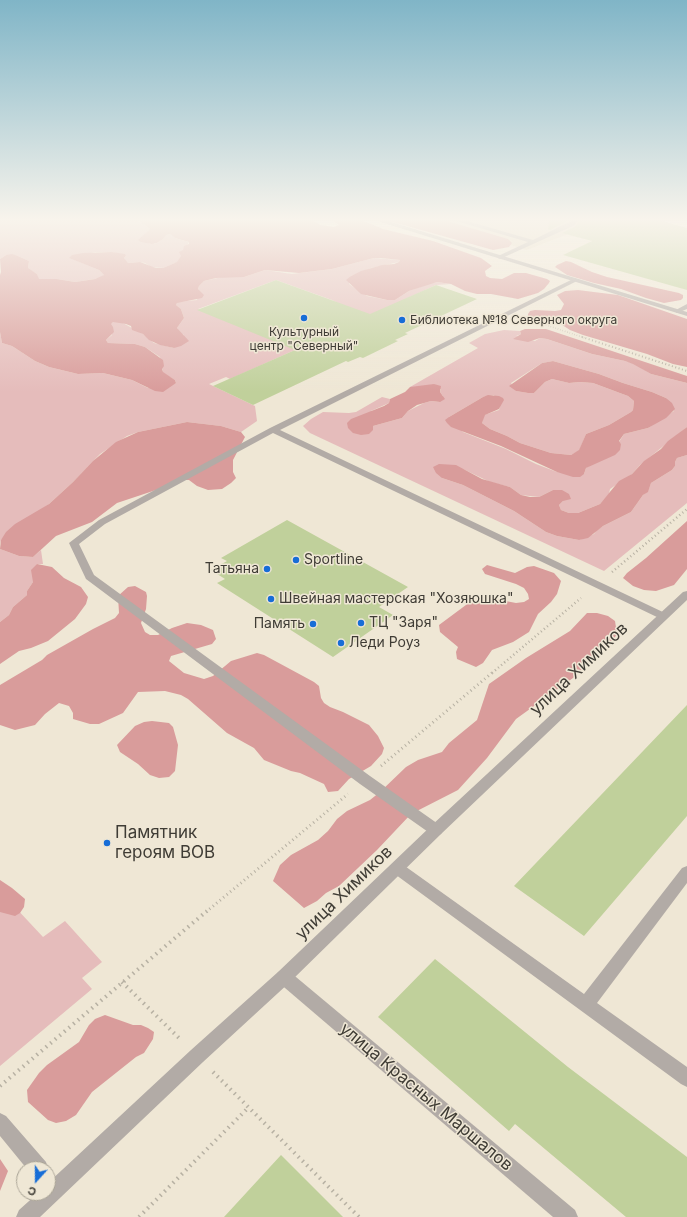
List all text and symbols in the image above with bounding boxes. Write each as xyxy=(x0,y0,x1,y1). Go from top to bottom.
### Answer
marker: Культурный центр "Северный" xyxy=(299,313,309,323)
place label: Библиотека №18 Северного округа xyxy=(410,313,617,327)
marker: Библиотека №18 Северного округа xyxy=(397,315,407,325)
place label: Культурный центр "Северный" xyxy=(250,325,358,353)
place label: Sportline xyxy=(304,552,363,568)
marker: Sportline xyxy=(291,555,301,565)
place label: Татьяна xyxy=(205,561,259,577)
marker: Татьяна xyxy=(262,564,272,574)
place label: Швейная мастерская "Хозяюшка" xyxy=(279,591,513,607)
marker: Швейная мастерская "Хозяюшка" xyxy=(266,594,276,604)
place label: ТЦ "Заря" xyxy=(369,615,438,631)
place label: Память xyxy=(254,616,305,632)
marker: ТЦ "Заря" xyxy=(356,618,366,628)
street label: улица Химиков xyxy=(526,618,632,720)
marker: Память xyxy=(308,619,318,629)
place label: Леди Роуз xyxy=(349,635,420,651)
marker: Леди Роуз xyxy=(336,638,346,648)
place label: Памятник героям ВОВ xyxy=(115,823,215,863)
marker: Памятник героям ВОВ xyxy=(102,838,112,848)
street label: улица Химиков xyxy=(291,842,397,944)
street label: улица Красных Маршалов xyxy=(335,1019,517,1175)
north arrow xyxy=(16,1161,56,1201)
text: С xyxy=(26,1183,38,1199)

